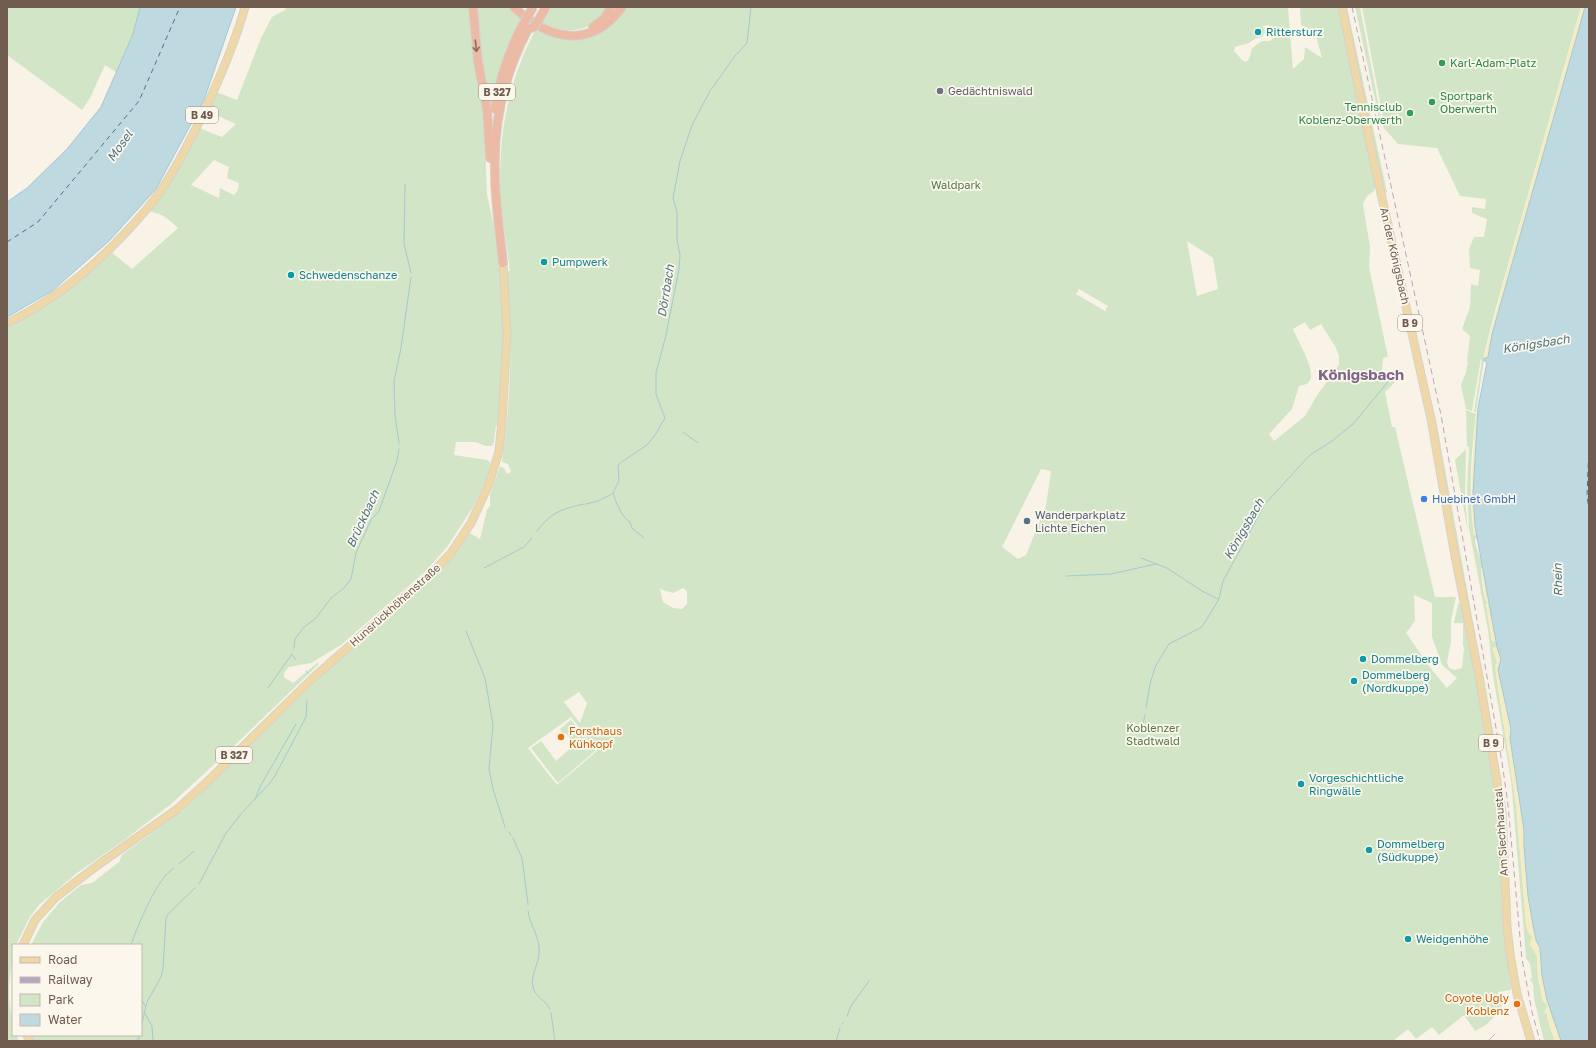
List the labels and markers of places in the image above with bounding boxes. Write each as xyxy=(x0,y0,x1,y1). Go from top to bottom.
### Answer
place label: Rittersturz xyxy=(1266,25,1323,38)
marker: Rittersturz xyxy=(1253,27,1263,37)
place label: Karl-Adam-Platz xyxy=(1450,56,1537,69)
marker: Karl-Adam-Platz xyxy=(1437,58,1447,68)
place label: Gedächtniswald xyxy=(948,84,1033,97)
marker: Gedächtniswald xyxy=(935,86,945,96)
place label: Sportpark Oberwerth xyxy=(1440,89,1497,115)
marker: Sportpark Oberwerth xyxy=(1427,97,1437,107)
place label: Tennisclub Koblenz-Oberwerth xyxy=(1298,100,1402,126)
marker: Tennisclub Koblenz-Oberwerth xyxy=(1405,108,1415,118)
place label: Pumpwerk xyxy=(552,255,608,268)
marker: Pumpwerk xyxy=(539,257,549,267)
place label: Schwedenschanze xyxy=(299,268,397,281)
marker: Schwedenschanze xyxy=(286,270,296,280)
place label: Huebinet GmbH xyxy=(1432,492,1516,505)
marker: Huebinet GmbH xyxy=(1419,494,1429,504)
place label: Wanderparkplatz Lichte Eichen xyxy=(1035,508,1126,534)
marker: Wanderparkplatz Lichte Eichen xyxy=(1022,516,1032,526)
place label: Dommelberg xyxy=(1371,652,1439,665)
marker: Dommelberg xyxy=(1358,654,1368,664)
place label: Dommelberg (Nordkuppe) xyxy=(1362,668,1430,694)
marker: Dommelberg (Nordkuppe) xyxy=(1349,676,1359,686)
place label: Forsthaus Kühkopf xyxy=(569,724,622,750)
marker: Forsthaus Kühkopf xyxy=(556,732,566,742)
place label: Vorgeschichtliche Ringwälle xyxy=(1309,771,1404,797)
marker: Vorgeschichtliche Ringwälle xyxy=(1296,779,1306,789)
place label: Dommelberg (Südkuppe) xyxy=(1377,837,1445,863)
marker: Dommelberg (Südkuppe) xyxy=(1364,845,1374,855)
place label: Weidgenhöhe xyxy=(1416,932,1489,945)
marker: Weidgenhöhe xyxy=(1403,934,1413,944)
place label: Coyote Ugly Koblenz xyxy=(1445,991,1509,1017)
marker: Coyote Ugly Koblenz xyxy=(1512,999,1522,1009)

